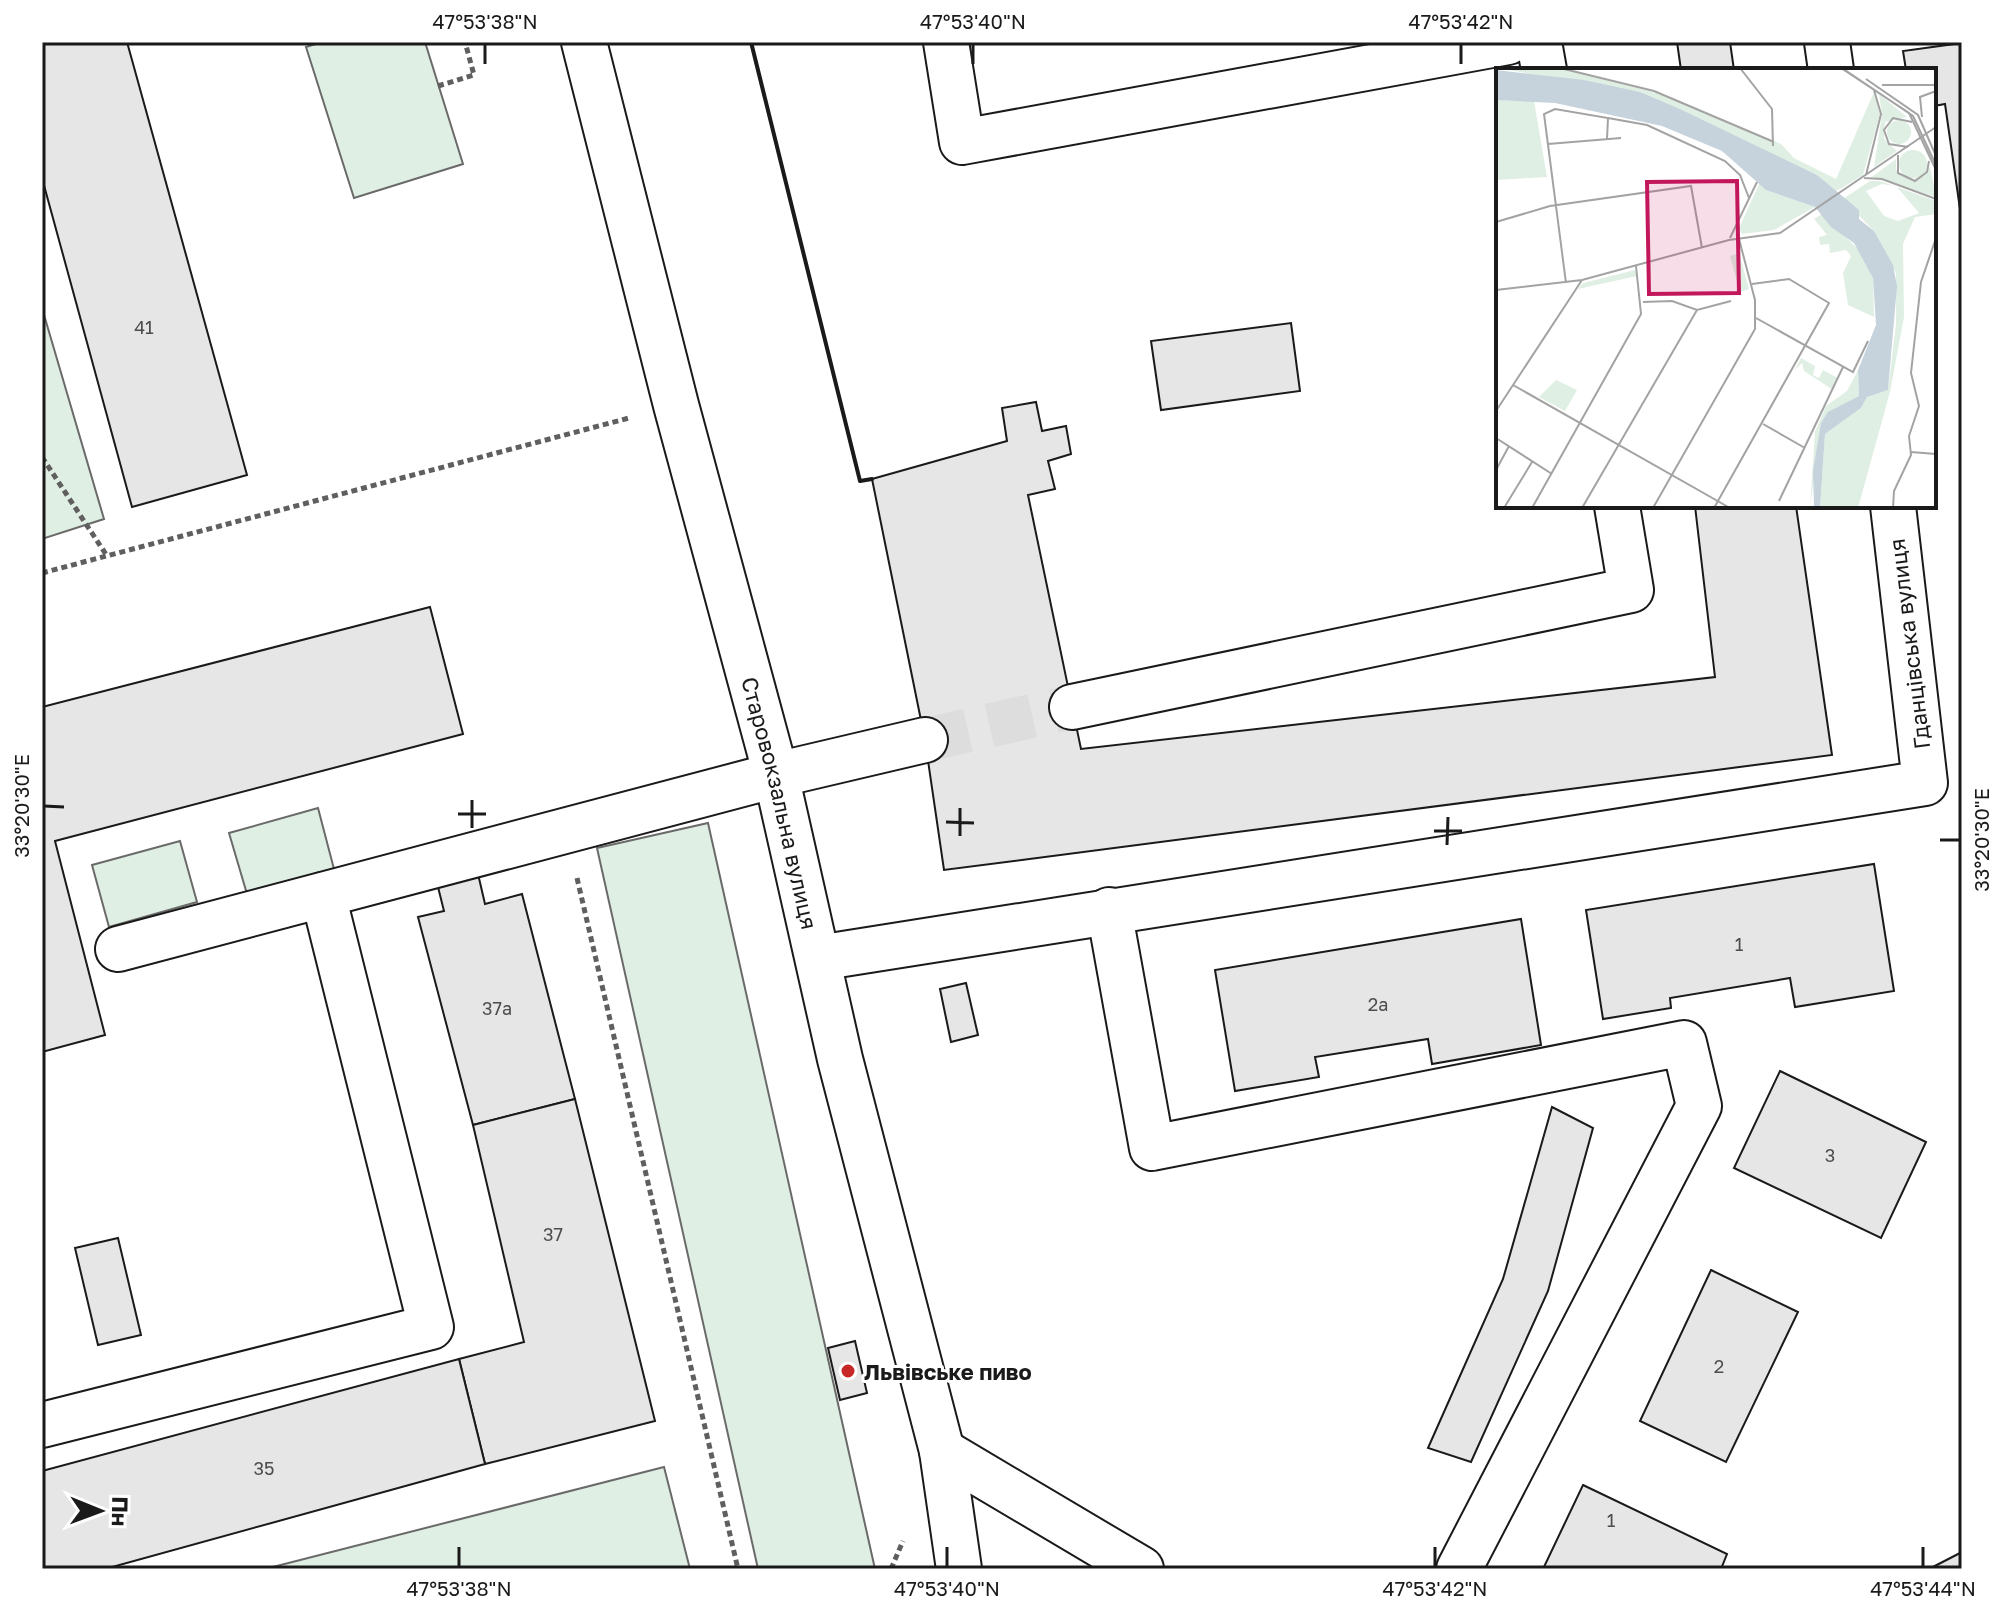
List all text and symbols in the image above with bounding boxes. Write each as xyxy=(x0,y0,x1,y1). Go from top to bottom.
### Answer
text: 47°53'38"N xyxy=(432,9,538,33)
text: 47°53'40"N xyxy=(920,9,1026,33)
text: 47°53'42"N xyxy=(1408,9,1514,33)
inset map xyxy=(1496,68,1936,508)
house number: 41 xyxy=(134,316,154,338)
street label: Гданцівська вулиця xyxy=(1883,537,1935,751)
street label: Старовокзальна вулиця xyxy=(737,674,824,932)
text: 33°20'30"E xyxy=(9,754,33,858)
text: 33°20'30"E xyxy=(1969,788,1993,892)
house number: 1 xyxy=(1735,933,1744,955)
house number: 2а xyxy=(1368,993,1388,1015)
house number: 37а xyxy=(482,997,512,1019)
house number: 3 xyxy=(1825,1144,1835,1166)
house number: 37 xyxy=(543,1223,563,1245)
house number: 2 xyxy=(1714,1355,1724,1377)
place label: Львівське пиво xyxy=(864,1358,1032,1385)
marker: Львівське пиво xyxy=(839,1362,857,1380)
house number: 35 xyxy=(254,1457,274,1479)
north arrow xyxy=(60,1471,140,1551)
text: Пн xyxy=(107,1496,134,1527)
house number: 1 xyxy=(1607,1509,1616,1531)
text: 47°53'38"N xyxy=(406,1576,512,1600)
text: 47°53'40"N xyxy=(894,1576,1000,1600)
text: 47°53'42"N xyxy=(1382,1576,1488,1600)
text: 47°53'44"N xyxy=(1870,1576,1976,1600)

